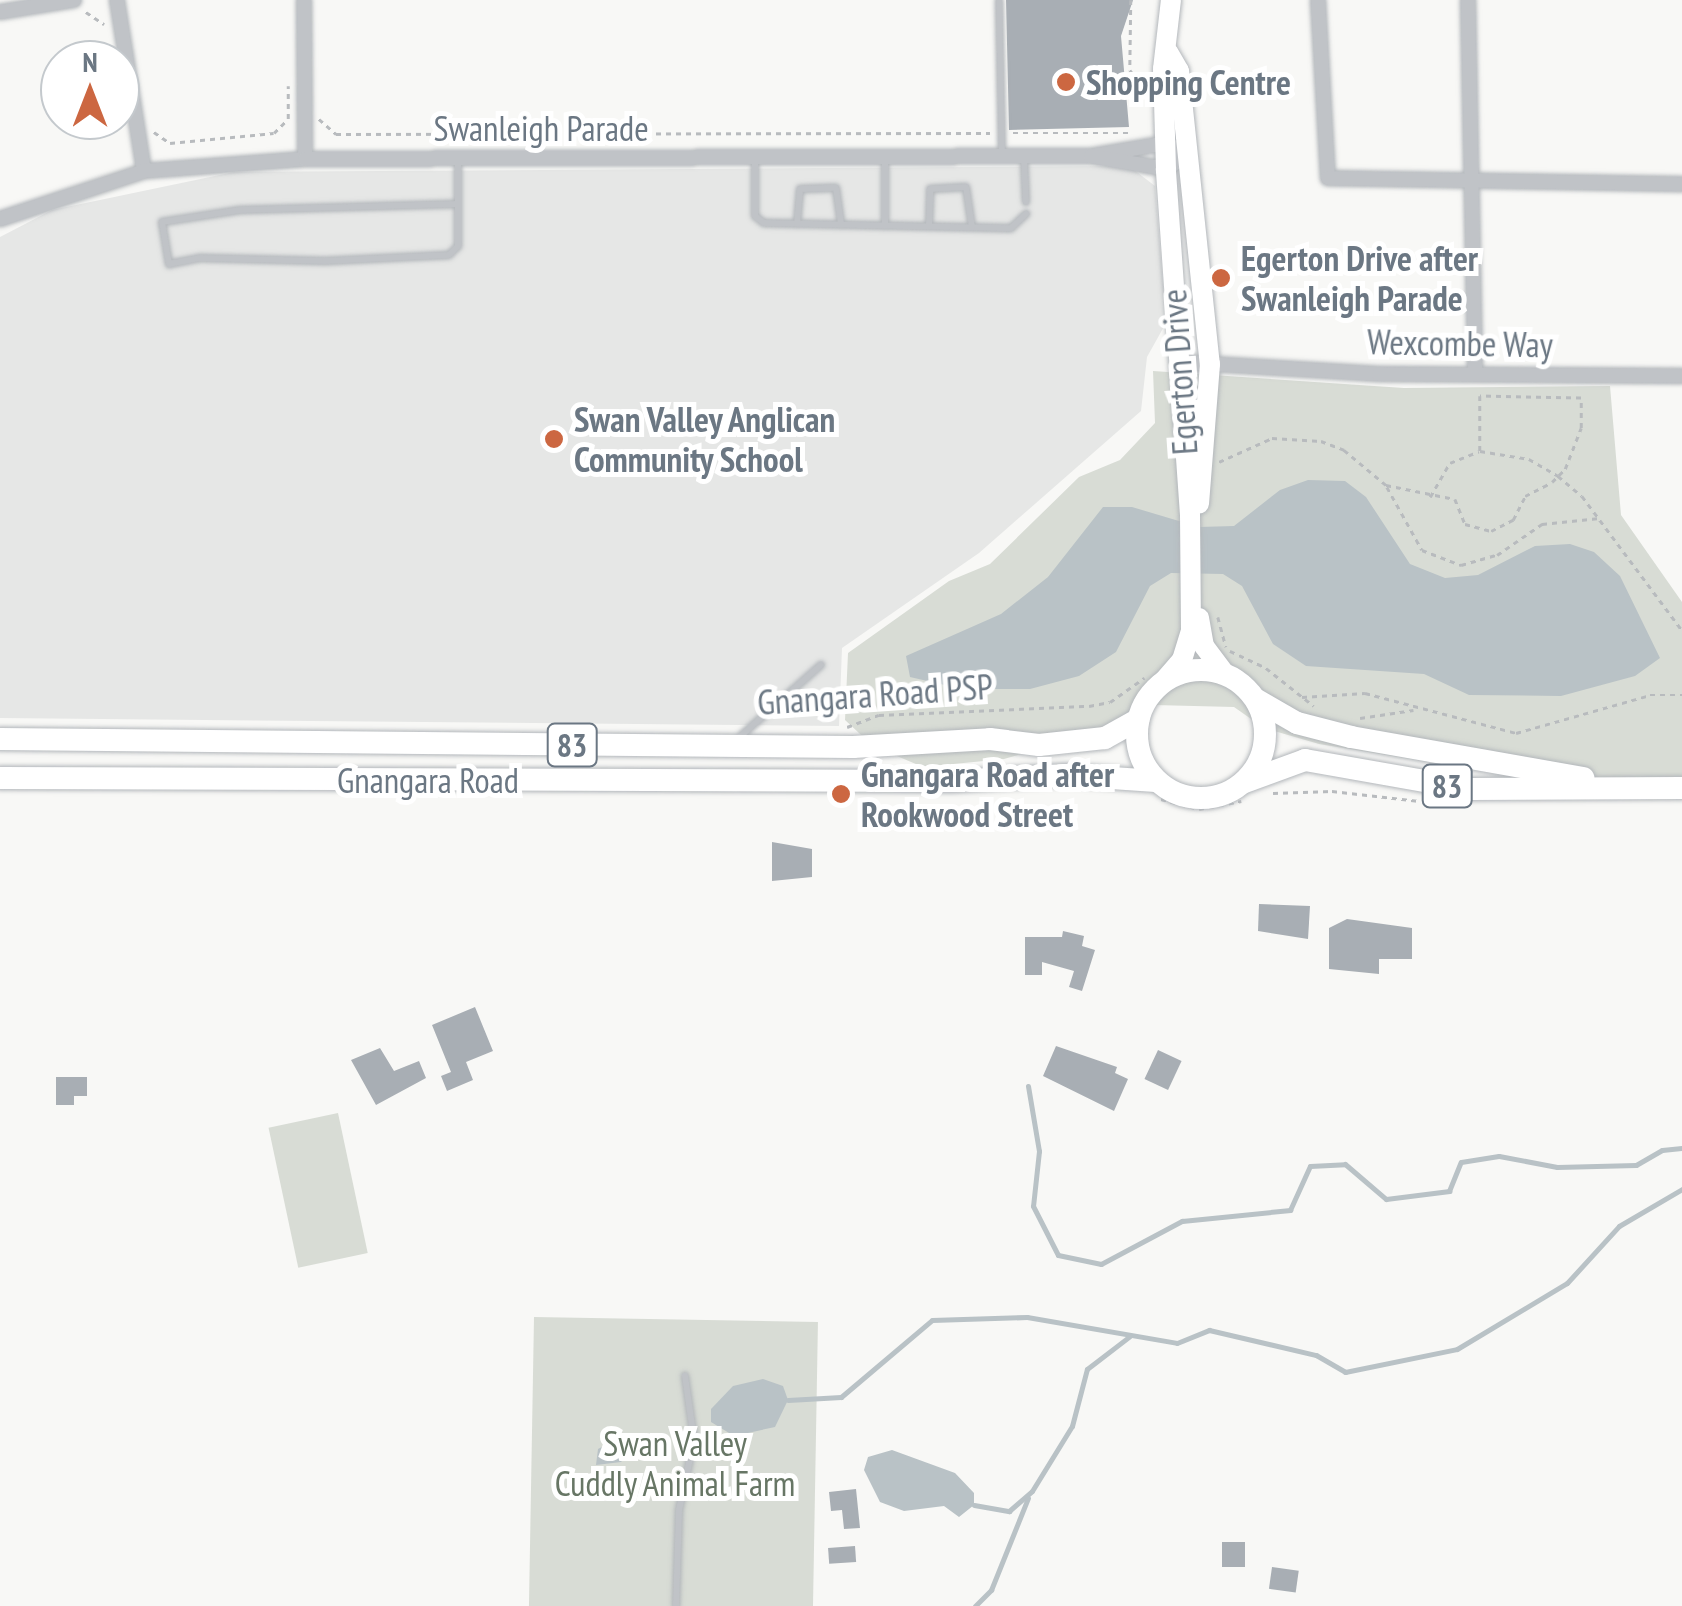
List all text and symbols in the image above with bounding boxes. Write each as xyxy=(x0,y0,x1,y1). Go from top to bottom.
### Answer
north arrow xyxy=(40,40,140,140)
text: N xyxy=(82,43,98,80)
place label: Shopping Centre xyxy=(1086,61,1291,103)
marker: Shopping Centre xyxy=(1055,71,1077,93)
street label: Swanleigh Parade xyxy=(433,107,649,149)
place label: Egerton Drive after Swanleigh Parade xyxy=(1241,237,1478,319)
marker: Egerton Drive after Swanleigh Parade xyxy=(1210,267,1232,289)
street label: Egerton Drive xyxy=(1152,288,1206,456)
street label: Wexcombe Way xyxy=(1367,320,1553,366)
place label: Swan Valley Anglican Community School xyxy=(574,398,838,480)
marker: Swan Valley Anglican Community School xyxy=(543,428,565,450)
street label: Gnangara Road PSP xyxy=(756,665,994,723)
road number: 83 xyxy=(544,718,600,772)
place label: Gnangara Road after Rookwood Street xyxy=(861,753,1114,835)
street label: Gnangara Road xyxy=(337,759,519,801)
road number: 83 xyxy=(1420,759,1474,813)
marker: Gnangara Road after Rookwood Street xyxy=(830,783,852,805)
park label: Swan Valley Cuddly Animal Farm xyxy=(554,1422,796,1504)

